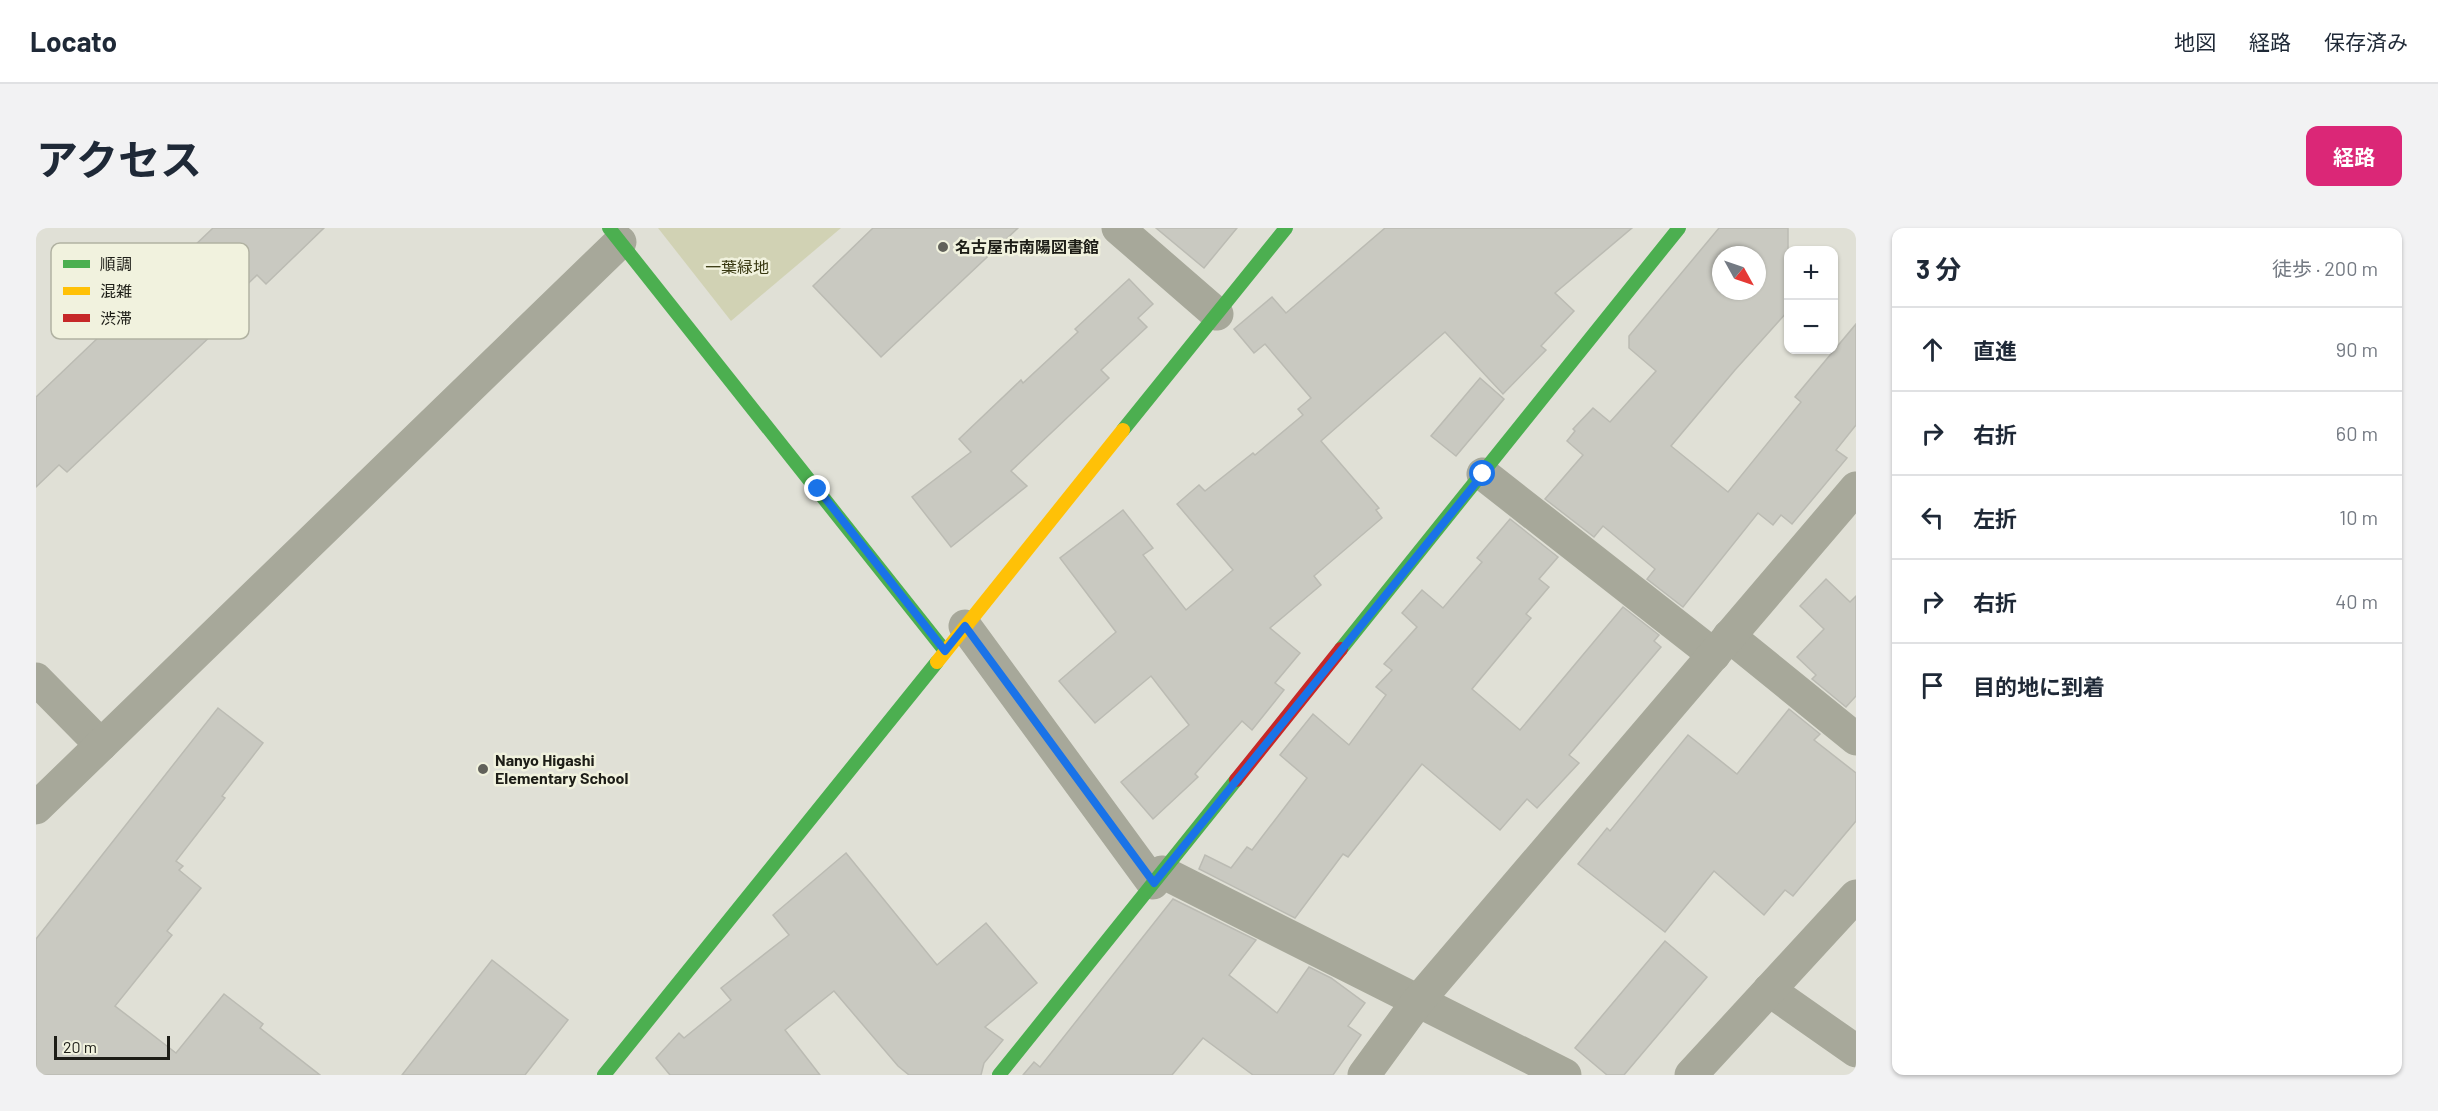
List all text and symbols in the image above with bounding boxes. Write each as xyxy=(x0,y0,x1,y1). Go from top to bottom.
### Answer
text: Locato xyxy=(30,24,117,58)
text: 地図 xyxy=(2174,29,2216,54)
text: 経路 xyxy=(2249,29,2291,54)
text: 保存済み xyxy=(2324,29,2408,54)
button: 経路 xyxy=(2306,126,2402,186)
text: アクセス xyxy=(36,133,202,183)
place label: 名古屋市南陽図書館 xyxy=(955,237,1099,256)
marker: 名古屋市南陽図書館 xyxy=(936,240,950,254)
legend xyxy=(51,243,249,339)
north arrow xyxy=(1712,246,1766,300)
map controls xyxy=(1784,246,1838,354)
button: + xyxy=(1784,246,1838,300)
text: 3 分 xyxy=(1916,253,1961,284)
text: 順調 xyxy=(100,254,132,273)
text: 徒歩 · 200 m xyxy=(2272,256,2378,280)
park label: 一葉緑地 xyxy=(705,257,769,276)
text: 混雑 xyxy=(100,281,132,300)
button: − xyxy=(1784,300,1838,354)
text: 渋滞 xyxy=(100,308,132,327)
icon: ahead xyxy=(1916,333,1949,366)
text: 直進 xyxy=(1973,337,2017,363)
text: 90 m xyxy=(2336,337,2378,361)
icon: right xyxy=(1916,417,1949,450)
text: 右折 xyxy=(1973,421,2017,447)
text: 60 m xyxy=(2336,421,2378,445)
route start xyxy=(1469,460,1495,486)
route end xyxy=(804,475,830,501)
icon: left xyxy=(1916,501,1949,534)
text: 左折 xyxy=(1973,505,2017,531)
text: 10 m xyxy=(2339,505,2378,529)
icon: right xyxy=(1916,585,1949,618)
text: 右折 xyxy=(1973,589,2017,615)
text: 40 m xyxy=(2335,589,2378,613)
icon: arrive xyxy=(1916,669,1949,702)
text: 目的地に到着 xyxy=(1973,673,2105,699)
place label: Nanyo Higashi Elementary School xyxy=(495,750,629,787)
marker: Nanyo Higashi Elementary School xyxy=(476,762,490,776)
scale bar xyxy=(54,1033,170,1060)
text: 20 m xyxy=(63,1037,97,1056)

